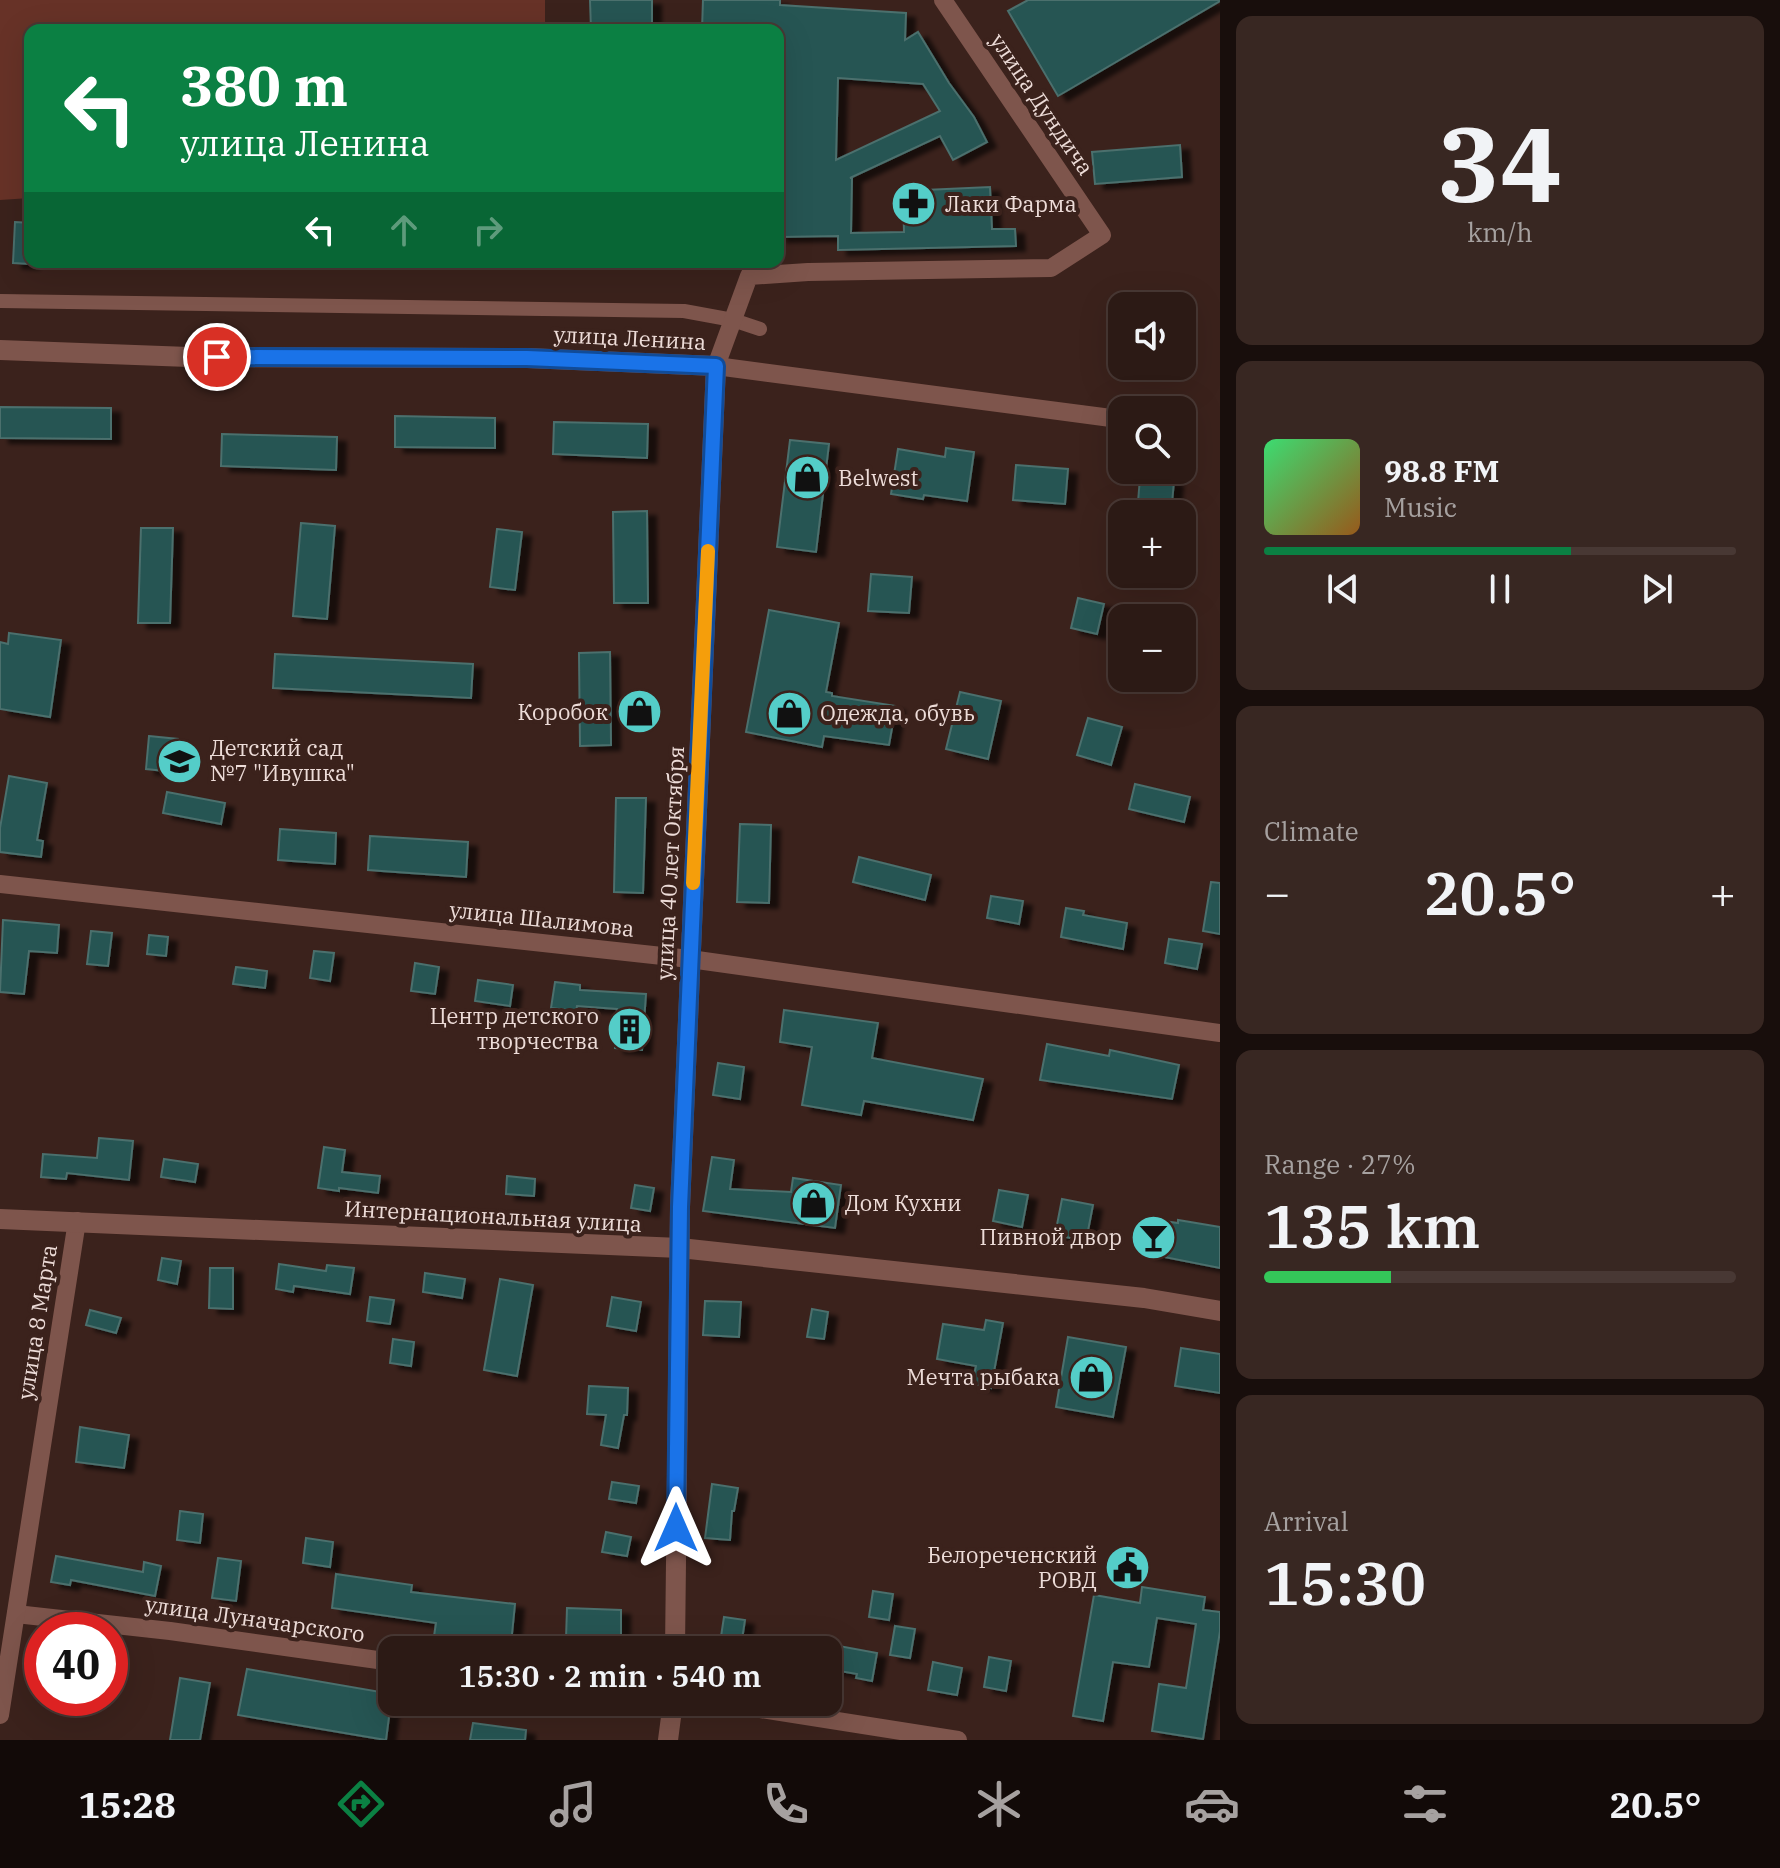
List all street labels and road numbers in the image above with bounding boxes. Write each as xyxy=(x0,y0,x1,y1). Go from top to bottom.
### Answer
street label: улица Дундича xyxy=(984,27,1101,180)
street label: улица Ленина xyxy=(553,319,707,356)
street label: улица 40 лет Октября xyxy=(649,745,690,981)
street label: улица Шалимова xyxy=(448,894,636,943)
street label: Интернациональная улица xyxy=(343,1193,643,1238)
street label: улица 8 Марта xyxy=(10,1242,63,1402)
street label: улица Луначарского xyxy=(143,1589,367,1648)

